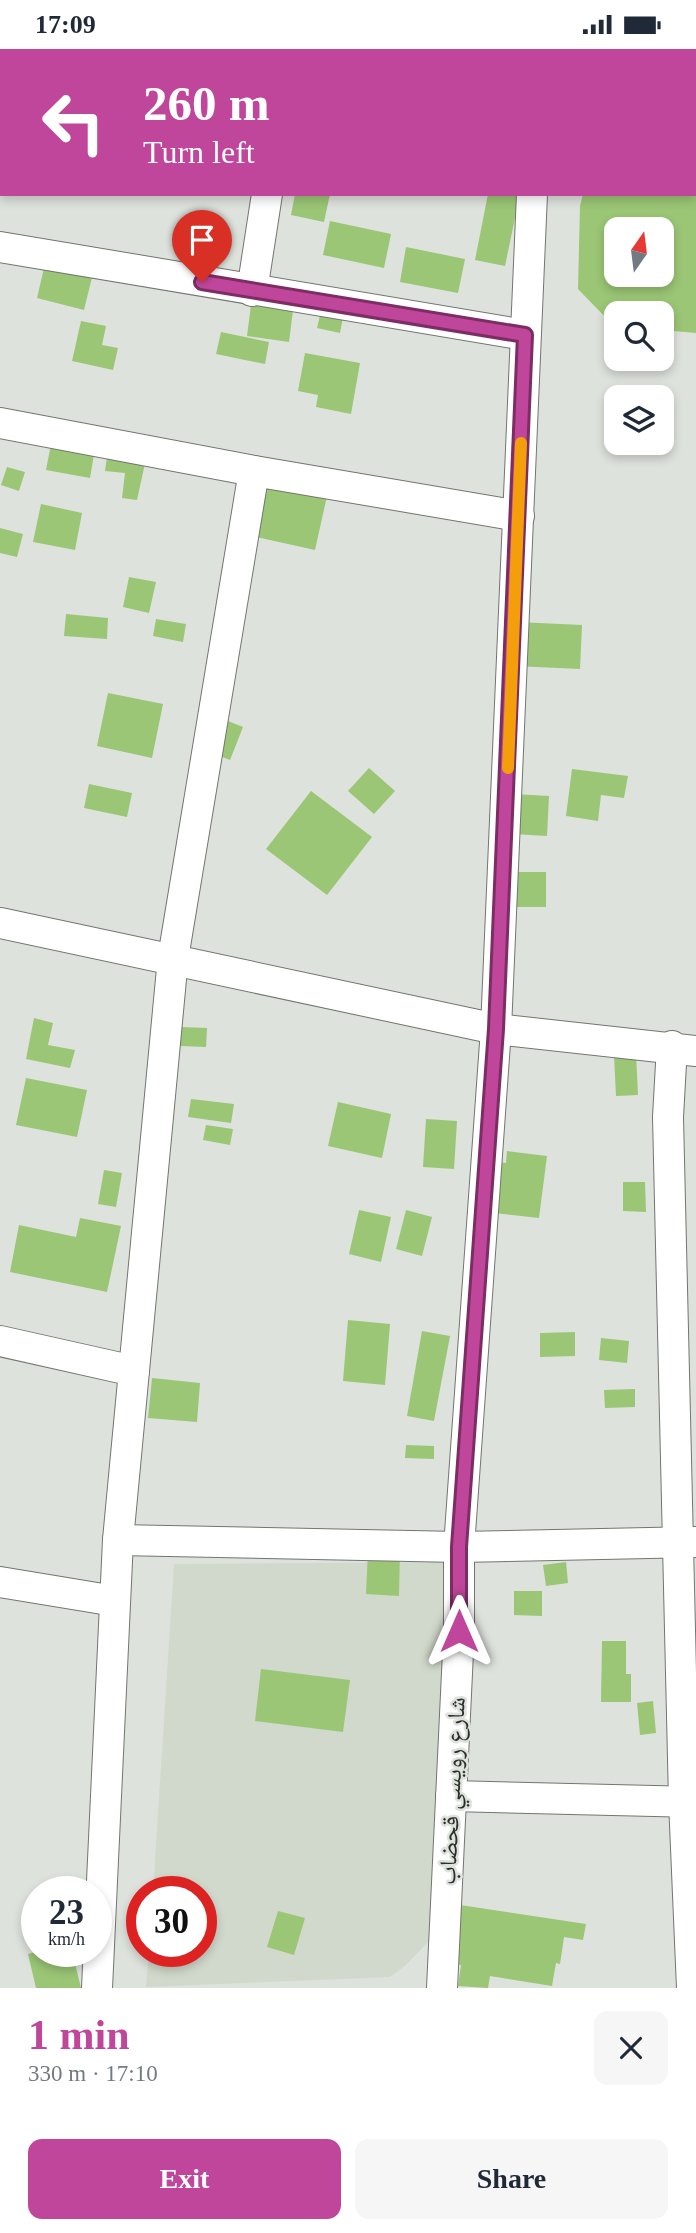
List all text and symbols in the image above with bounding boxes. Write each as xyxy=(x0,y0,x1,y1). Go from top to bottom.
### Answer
text: 17:09 xyxy=(35,10,96,39)
text: 260 m xyxy=(143,76,270,131)
icon: left xyxy=(28,77,119,168)
text: Turn left xyxy=(143,134,255,170)
pin xyxy=(172,210,232,282)
north arrow xyxy=(604,217,674,287)
map controls xyxy=(604,217,674,455)
icon: arrive xyxy=(183,221,221,259)
button: search xyxy=(604,301,674,371)
button: layers xyxy=(604,385,674,455)
position arrow xyxy=(422,1594,496,1668)
street label: شارع رويسي قحضاب xyxy=(434,1696,476,1886)
speed limit sign: 30 xyxy=(126,1876,217,1967)
text: 23 xyxy=(49,1893,84,1932)
text: km/h xyxy=(48,1929,85,1949)
button: close xyxy=(594,2011,668,2085)
text: 1 min xyxy=(28,2012,130,2058)
text: 330 m · 17:10 xyxy=(28,2061,158,2086)
button: Exit xyxy=(28,2139,341,2219)
button: Share xyxy=(355,2139,668,2219)

